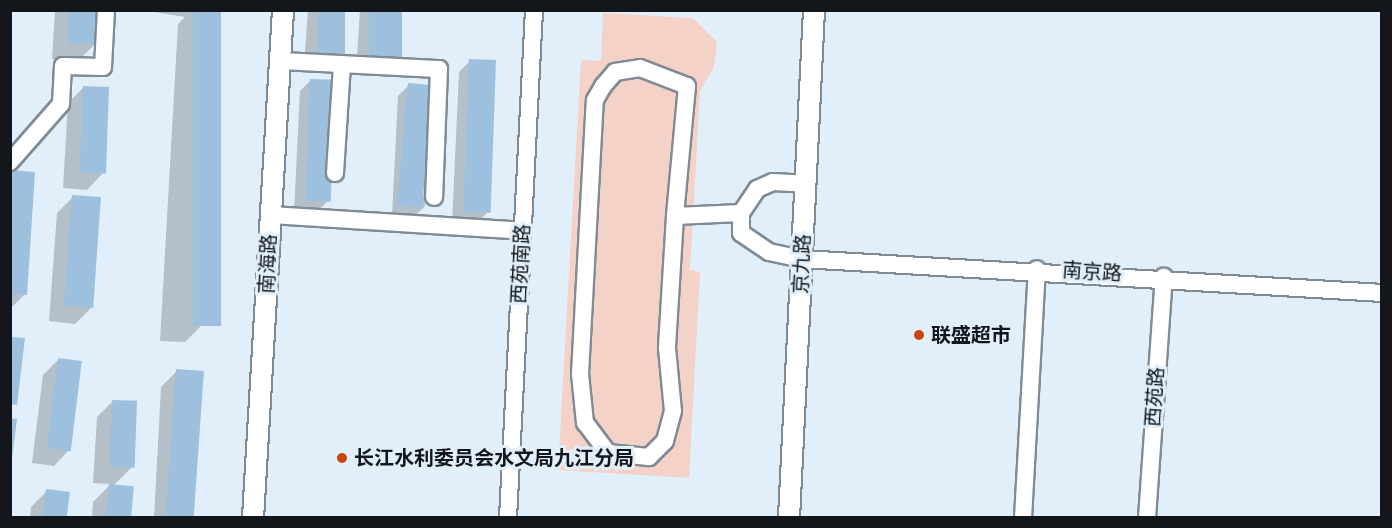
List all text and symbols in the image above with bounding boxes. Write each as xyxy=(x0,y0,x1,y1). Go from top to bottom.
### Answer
street label: 西苑南路 xyxy=(507,223,535,305)
street label: 南海路 xyxy=(254,233,282,295)
street label: 京九路 xyxy=(788,233,816,295)
street label: 南京路 xyxy=(1061,258,1123,286)
place label: 联盛超市 xyxy=(931,323,1011,347)
marker: 联盛超市 xyxy=(912,328,926,342)
street label: 西苑路 xyxy=(1141,366,1169,428)
place label: 长江水利委员会水文局九江分局 xyxy=(354,446,634,470)
marker: 长江水利委员会水文局九江分局 xyxy=(335,451,349,465)

